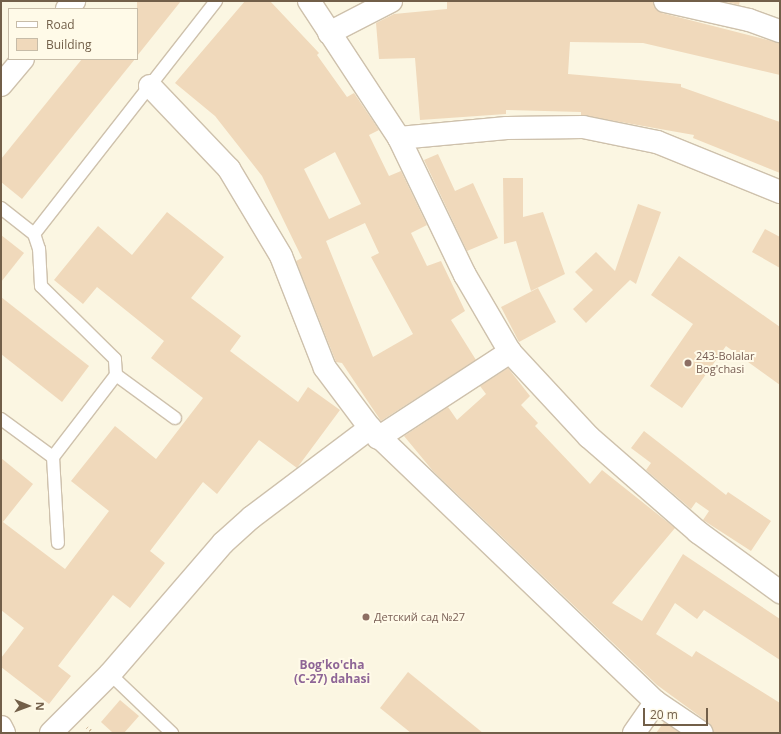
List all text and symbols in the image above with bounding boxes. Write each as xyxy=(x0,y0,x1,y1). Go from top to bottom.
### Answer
legend xyxy=(8,8,138,60)
text: Road xyxy=(46,16,75,33)
text: Building xyxy=(46,36,91,53)
place label: 243-Bolalar Bog'chasi xyxy=(696,350,754,376)
marker: 243-Bolalar Bog'chasi xyxy=(683,358,693,368)
place label: Детский сад №27 xyxy=(374,610,465,624)
marker: Детский сад №27 xyxy=(361,612,371,622)
district label: Bog'ko'cha (C-27) dahasi xyxy=(294,658,370,686)
north arrow xyxy=(8,686,48,726)
scale bar xyxy=(645,700,710,726)
text: N xyxy=(33,702,48,711)
text: 20 m xyxy=(650,706,678,723)

